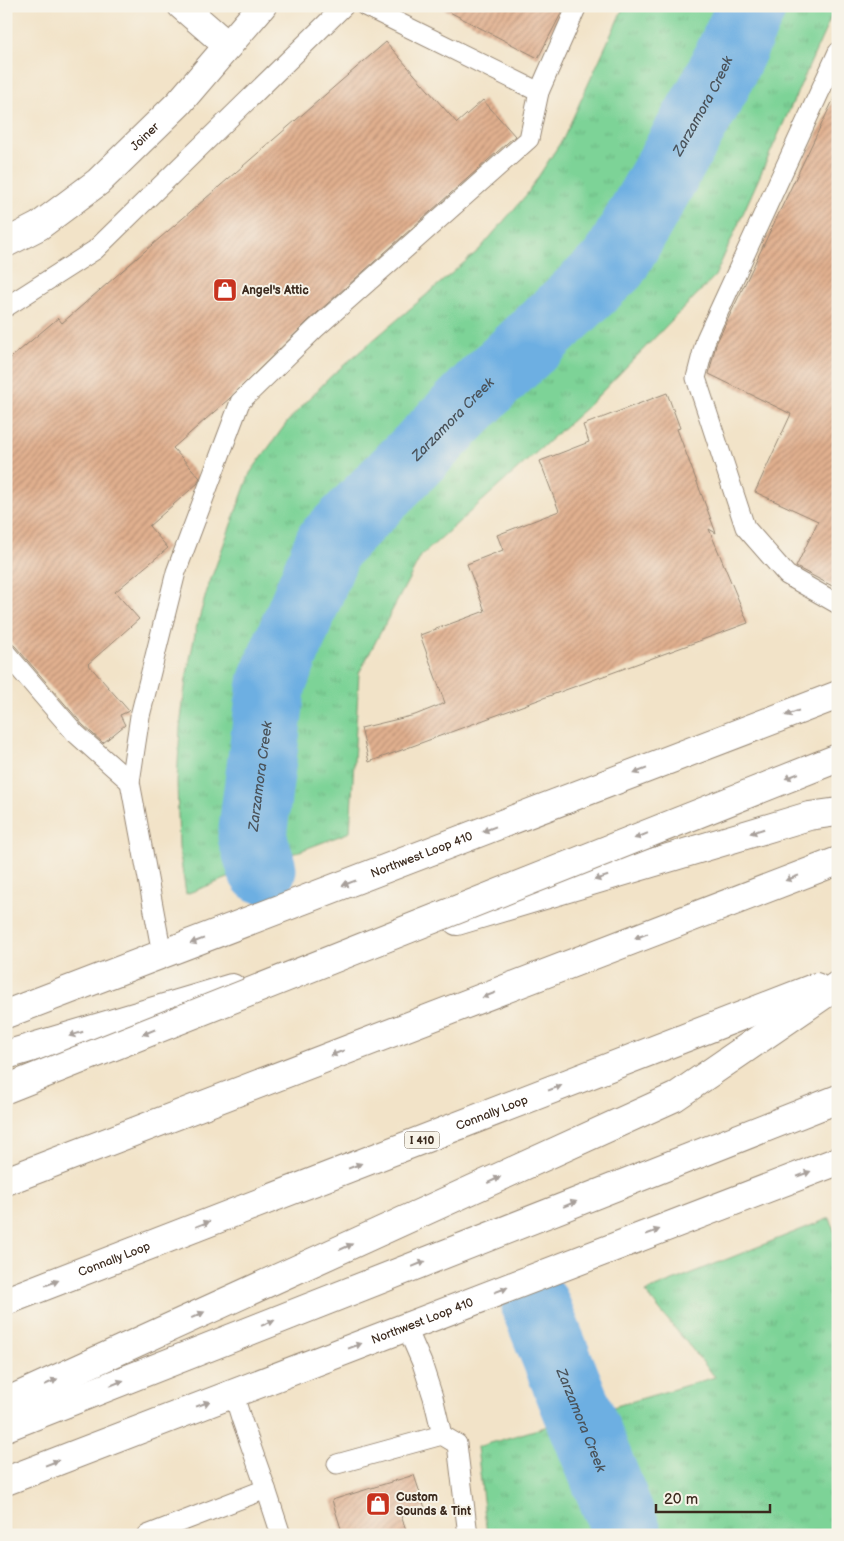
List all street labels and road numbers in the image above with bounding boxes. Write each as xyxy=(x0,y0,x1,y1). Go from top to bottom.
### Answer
street label: Joiner xyxy=(128,119,163,154)
street label: Northwest Loop 410 xyxy=(369,829,475,881)
street label: Connally Loop xyxy=(454,1092,530,1134)
road number: I 410 xyxy=(404,1132,440,1148)
street label: Connally Loop xyxy=(76,1239,153,1280)
street label: Northwest Loop 410 xyxy=(369,1295,476,1348)

